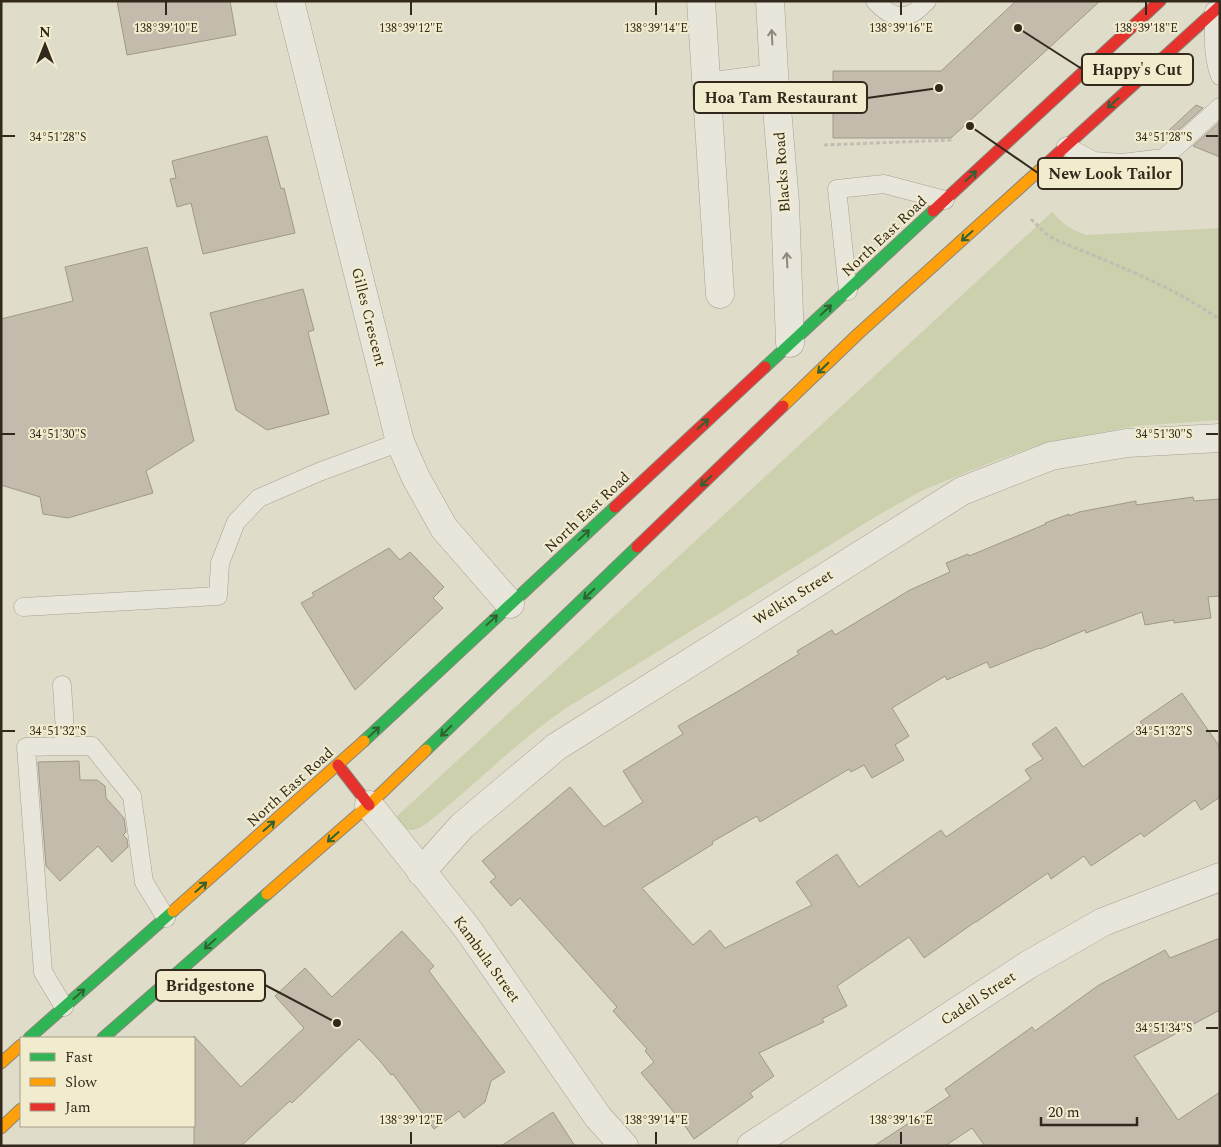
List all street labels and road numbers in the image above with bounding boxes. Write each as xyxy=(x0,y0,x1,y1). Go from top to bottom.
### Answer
street label: Blacks Road xyxy=(768,131,797,213)
street label: North East Road xyxy=(836,190,932,282)
street label: Gilles Crescent xyxy=(345,265,392,369)
street label: North East Road xyxy=(539,466,635,558)
street label: Welkin Street xyxy=(749,564,838,631)
street label: North East Road xyxy=(242,742,339,833)
street label: Kambula Street xyxy=(447,911,526,1007)
street label: Cadell Street xyxy=(936,965,1021,1031)

